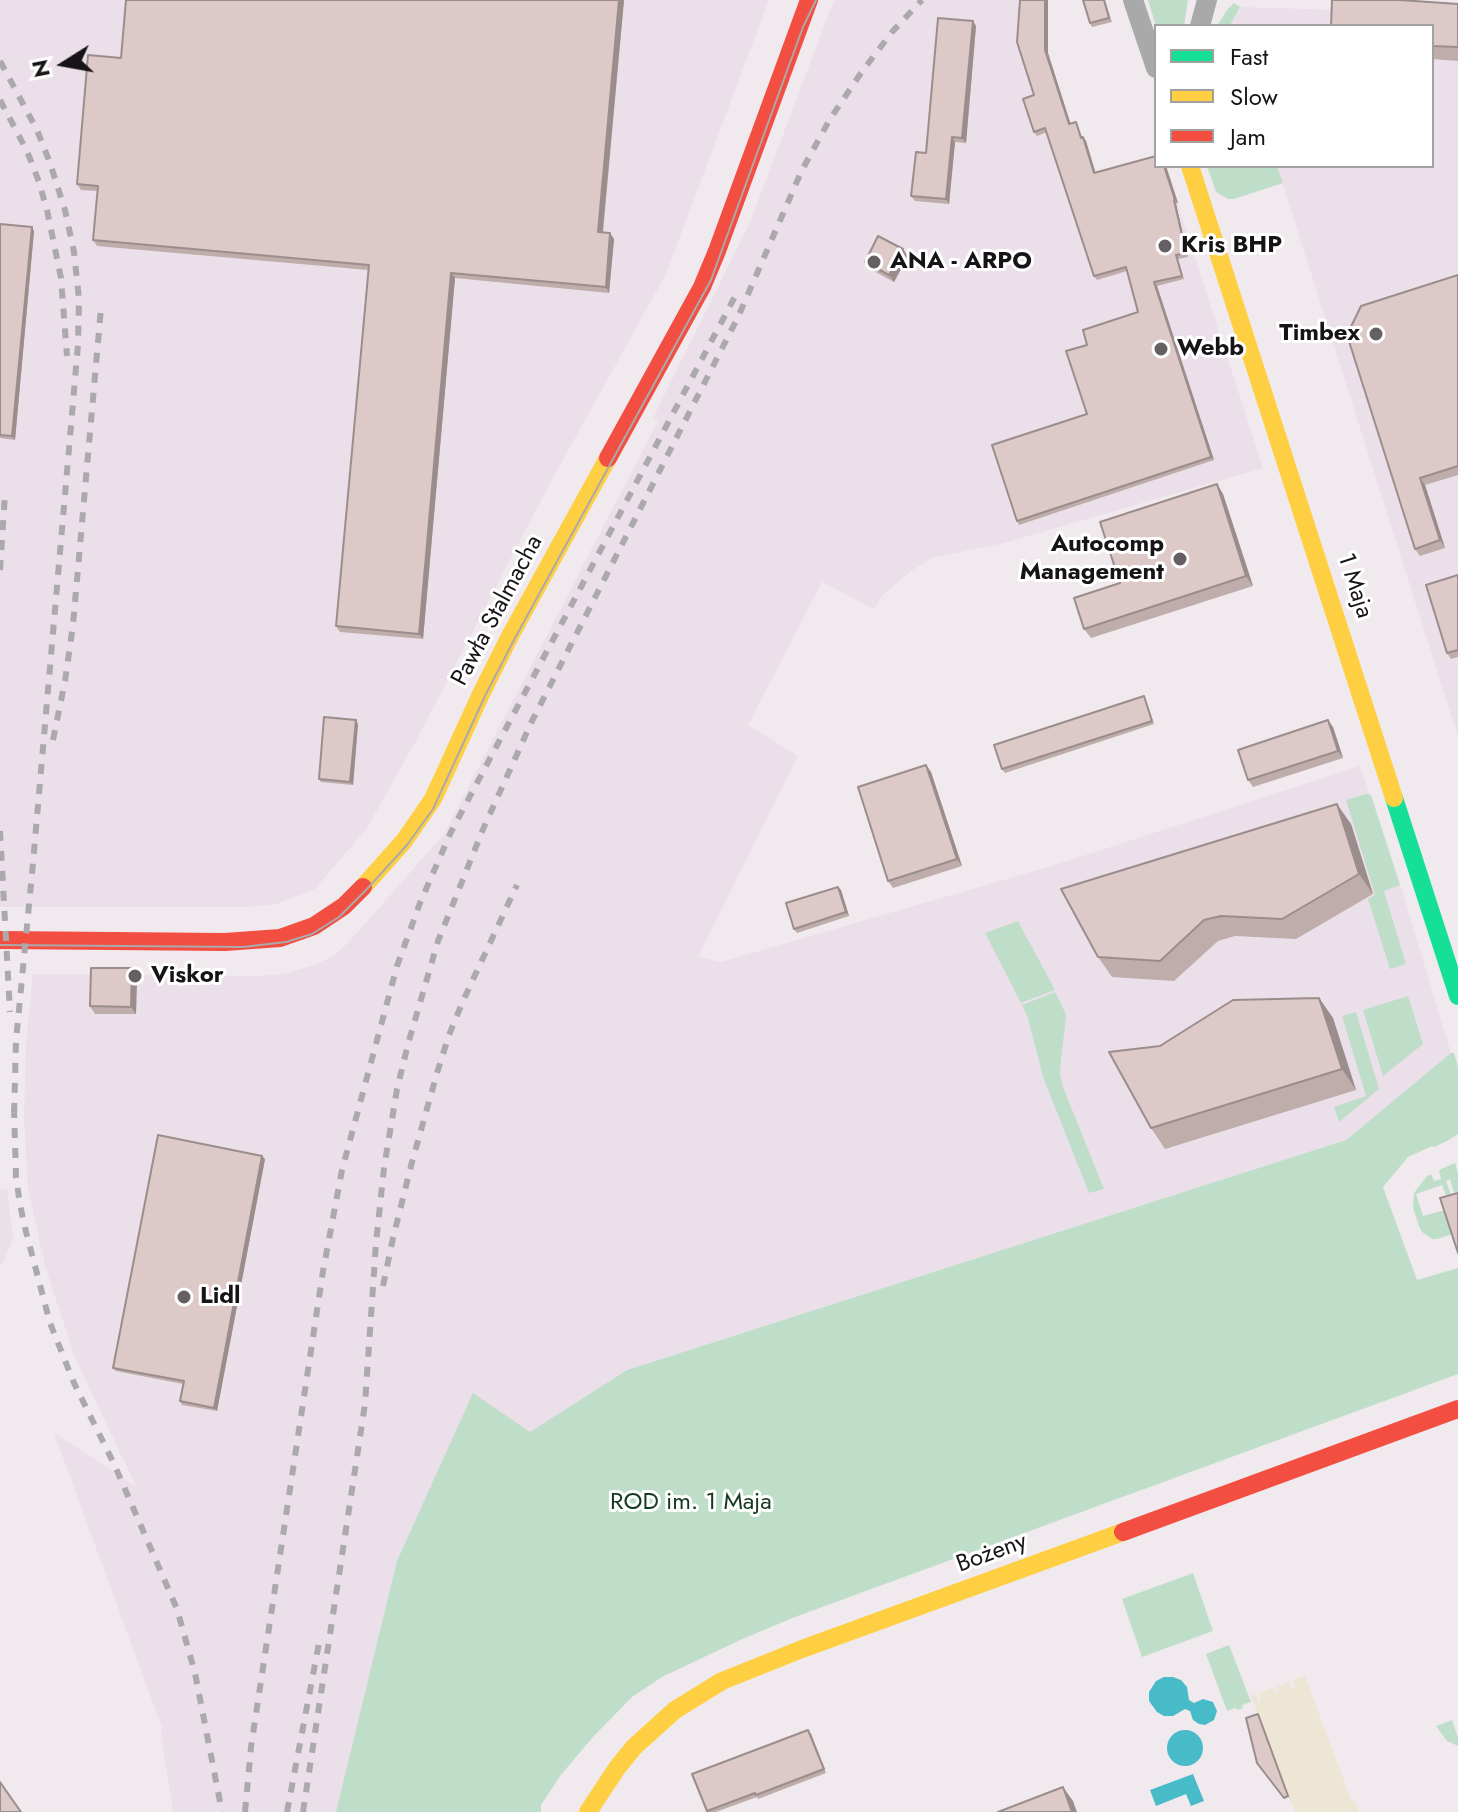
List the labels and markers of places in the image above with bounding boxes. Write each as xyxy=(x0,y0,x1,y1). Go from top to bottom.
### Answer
place label: Kris BHP xyxy=(1181,232,1282,260)
marker: Kris BHP xyxy=(1156,237,1174,255)
place label: ANA - ARPO xyxy=(890,248,1032,276)
marker: ANA - ARPO xyxy=(865,253,883,271)
place label: Timbex xyxy=(1279,320,1360,348)
marker: Timbex xyxy=(1367,325,1385,343)
place label: Webb xyxy=(1177,335,1244,363)
marker: Webb xyxy=(1152,340,1170,358)
place label: Autocomp Management xyxy=(1020,531,1164,587)
marker: Autocomp Management xyxy=(1171,550,1189,568)
place label: Viskor xyxy=(151,962,224,990)
marker: Viskor xyxy=(126,967,144,985)
place label: Lidl xyxy=(200,1283,241,1311)
marker: Lidl xyxy=(175,1288,193,1306)

